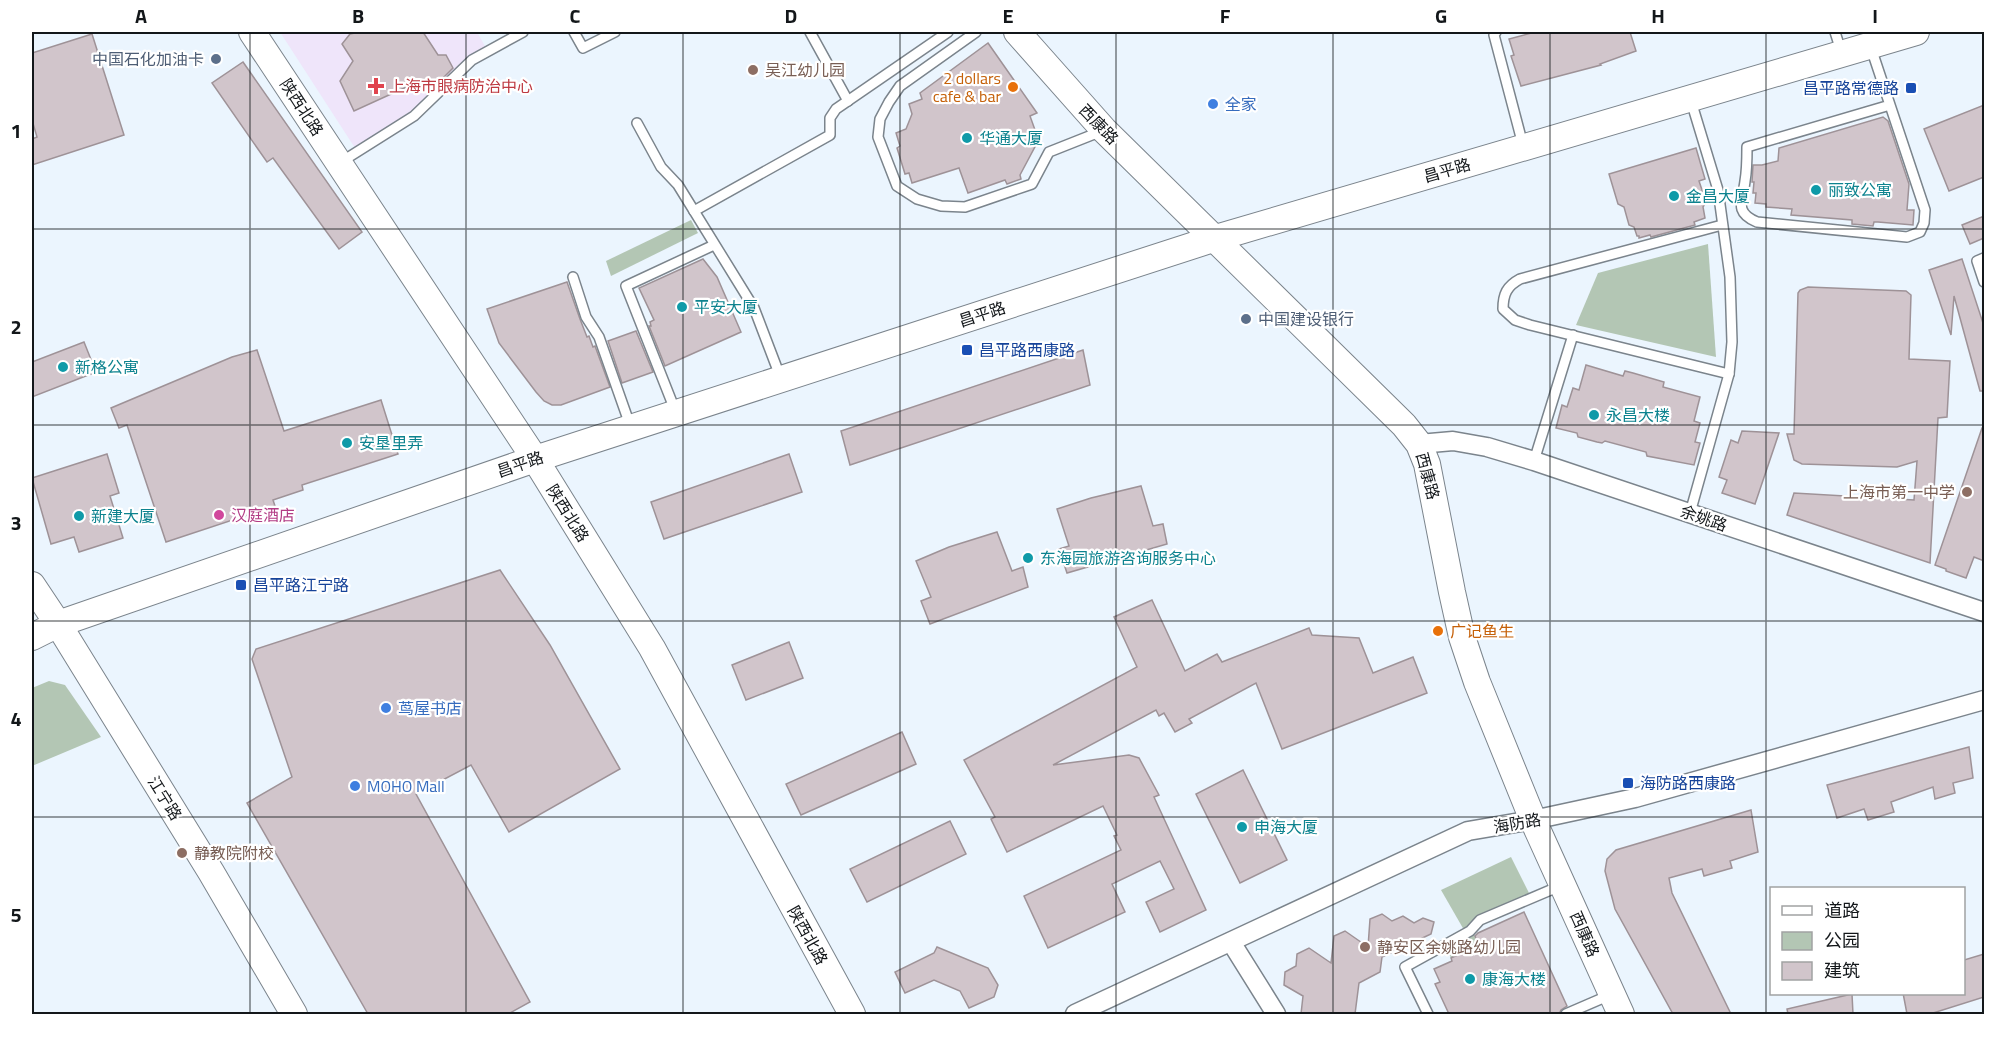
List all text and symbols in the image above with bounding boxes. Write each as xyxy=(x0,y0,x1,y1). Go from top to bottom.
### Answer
text: A xyxy=(135,0,147,31)
text: B xyxy=(352,0,364,31)
text: C xyxy=(570,0,581,31)
text: D xyxy=(785,0,797,31)
text: E xyxy=(1002,0,1014,31)
text: F xyxy=(1220,0,1231,31)
text: G xyxy=(1435,0,1447,31)
text: H xyxy=(1651,0,1665,31)
text: I xyxy=(1872,0,1878,31)
place label: 中国石化加油卡 xyxy=(92,47,204,71)
marker: 中国石化加油卡 xyxy=(209,52,223,66)
place label: 吴江幼儿园 xyxy=(765,58,845,82)
marker: 吴江幼儿园 xyxy=(746,63,760,77)
place label: 2 dollars cafe & bar xyxy=(933,66,1001,108)
street label: 陕西北路 xyxy=(275,74,329,140)
place label: 上海市眼病防治中心 xyxy=(389,74,533,98)
place label: 昌平路常德路 xyxy=(1803,76,1899,100)
marker: 上海市眼病防治中心 xyxy=(367,77,385,95)
marker: 2 dollars cafe & bar xyxy=(1006,80,1020,94)
marker: 昌平路常德路 xyxy=(1904,81,1918,95)
place label: 全家 xyxy=(1225,92,1257,116)
marker: 全家 xyxy=(1206,97,1220,111)
street label: 西康路 xyxy=(1074,98,1124,150)
text: 1 xyxy=(10,115,22,146)
place label: 华通大厦 xyxy=(979,126,1043,150)
marker: 华通大厦 xyxy=(960,131,974,145)
street label: 昌平路 xyxy=(1421,152,1473,188)
place label: 丽致公寓 xyxy=(1828,178,1892,202)
marker: 丽致公寓 xyxy=(1809,183,1823,197)
place label: 金昌大厦 xyxy=(1686,184,1750,208)
marker: 金昌大厦 xyxy=(1667,189,1681,203)
place label: 平安大厦 xyxy=(694,295,758,319)
street label: 昌平路 xyxy=(955,295,1009,333)
marker: 平安大厦 xyxy=(675,300,689,314)
place label: 中国建设银行 xyxy=(1258,307,1354,331)
text: 2 xyxy=(10,311,22,342)
marker: 中国建设银行 xyxy=(1239,312,1253,326)
place label: 昌平路西康路 xyxy=(979,338,1075,362)
marker: 昌平路西康路 xyxy=(960,343,974,357)
place label: 新格公寓 xyxy=(75,355,139,379)
marker: 新格公寓 xyxy=(56,360,70,374)
place label: 永昌大楼 xyxy=(1606,403,1670,427)
marker: 永昌大楼 xyxy=(1587,408,1601,422)
place label: 安垦里弄 xyxy=(359,431,423,455)
marker: 安垦里弄 xyxy=(340,436,354,450)
street label: 昌平路 xyxy=(493,445,547,483)
street label: 西康路 xyxy=(1410,450,1446,502)
street label: 陕西北路 xyxy=(541,479,595,547)
place label: 上海市第一中学 xyxy=(1843,480,1955,504)
marker: 上海市第一中学 xyxy=(1960,485,1974,499)
street label: 余姚路 xyxy=(1677,499,1731,537)
place label: 汉庭酒店 xyxy=(231,503,295,527)
place label: 新建大厦 xyxy=(91,504,155,528)
text: 3 xyxy=(10,507,22,538)
marker: 汉庭酒店 xyxy=(212,508,226,522)
marker: 新建大厦 xyxy=(72,509,86,523)
place label: 东海园旅游咨询服务中心 xyxy=(1040,546,1216,570)
marker: 东海园旅游咨询服务中心 xyxy=(1021,551,1035,565)
place label: 昌平路江宁路 xyxy=(253,573,349,597)
marker: 昌平路江宁路 xyxy=(234,578,248,592)
place label: 广记鱼生 xyxy=(1450,619,1514,643)
marker: 广记鱼生 xyxy=(1431,624,1445,638)
place label: 茑屋书店 xyxy=(398,696,462,720)
marker: 茑屋书店 xyxy=(379,701,393,715)
text: 4 xyxy=(10,703,22,734)
street label: 江宁路 xyxy=(142,771,188,825)
place label: 海防路西康路 xyxy=(1640,771,1736,795)
place label: MOHO Mall xyxy=(367,774,445,798)
marker: 海防路西康路 xyxy=(1621,776,1635,790)
marker: MOHO Mall xyxy=(348,779,362,793)
street label: 海防路 xyxy=(1491,807,1543,839)
place label: 申海大厦 xyxy=(1254,815,1318,839)
marker: 申海大厦 xyxy=(1235,820,1249,834)
place label: 静教院附校 xyxy=(194,841,274,865)
marker: 静教院附校 xyxy=(175,846,189,860)
legend xyxy=(1770,887,1965,995)
text: 道路 xyxy=(1824,897,1860,924)
text: 5 xyxy=(10,899,22,930)
street label: 陕西北路 xyxy=(782,901,834,969)
street label: 西康路 xyxy=(1564,907,1606,961)
text: 公园 xyxy=(1824,927,1860,954)
place label: 静安区余姚路幼儿园 xyxy=(1377,935,1521,959)
marker: 静安区余姚路幼儿园 xyxy=(1358,940,1372,954)
text: 建筑 xyxy=(1824,957,1860,984)
place label: 康海大楼 xyxy=(1482,967,1546,991)
marker: 康海大楼 xyxy=(1463,972,1477,986)

